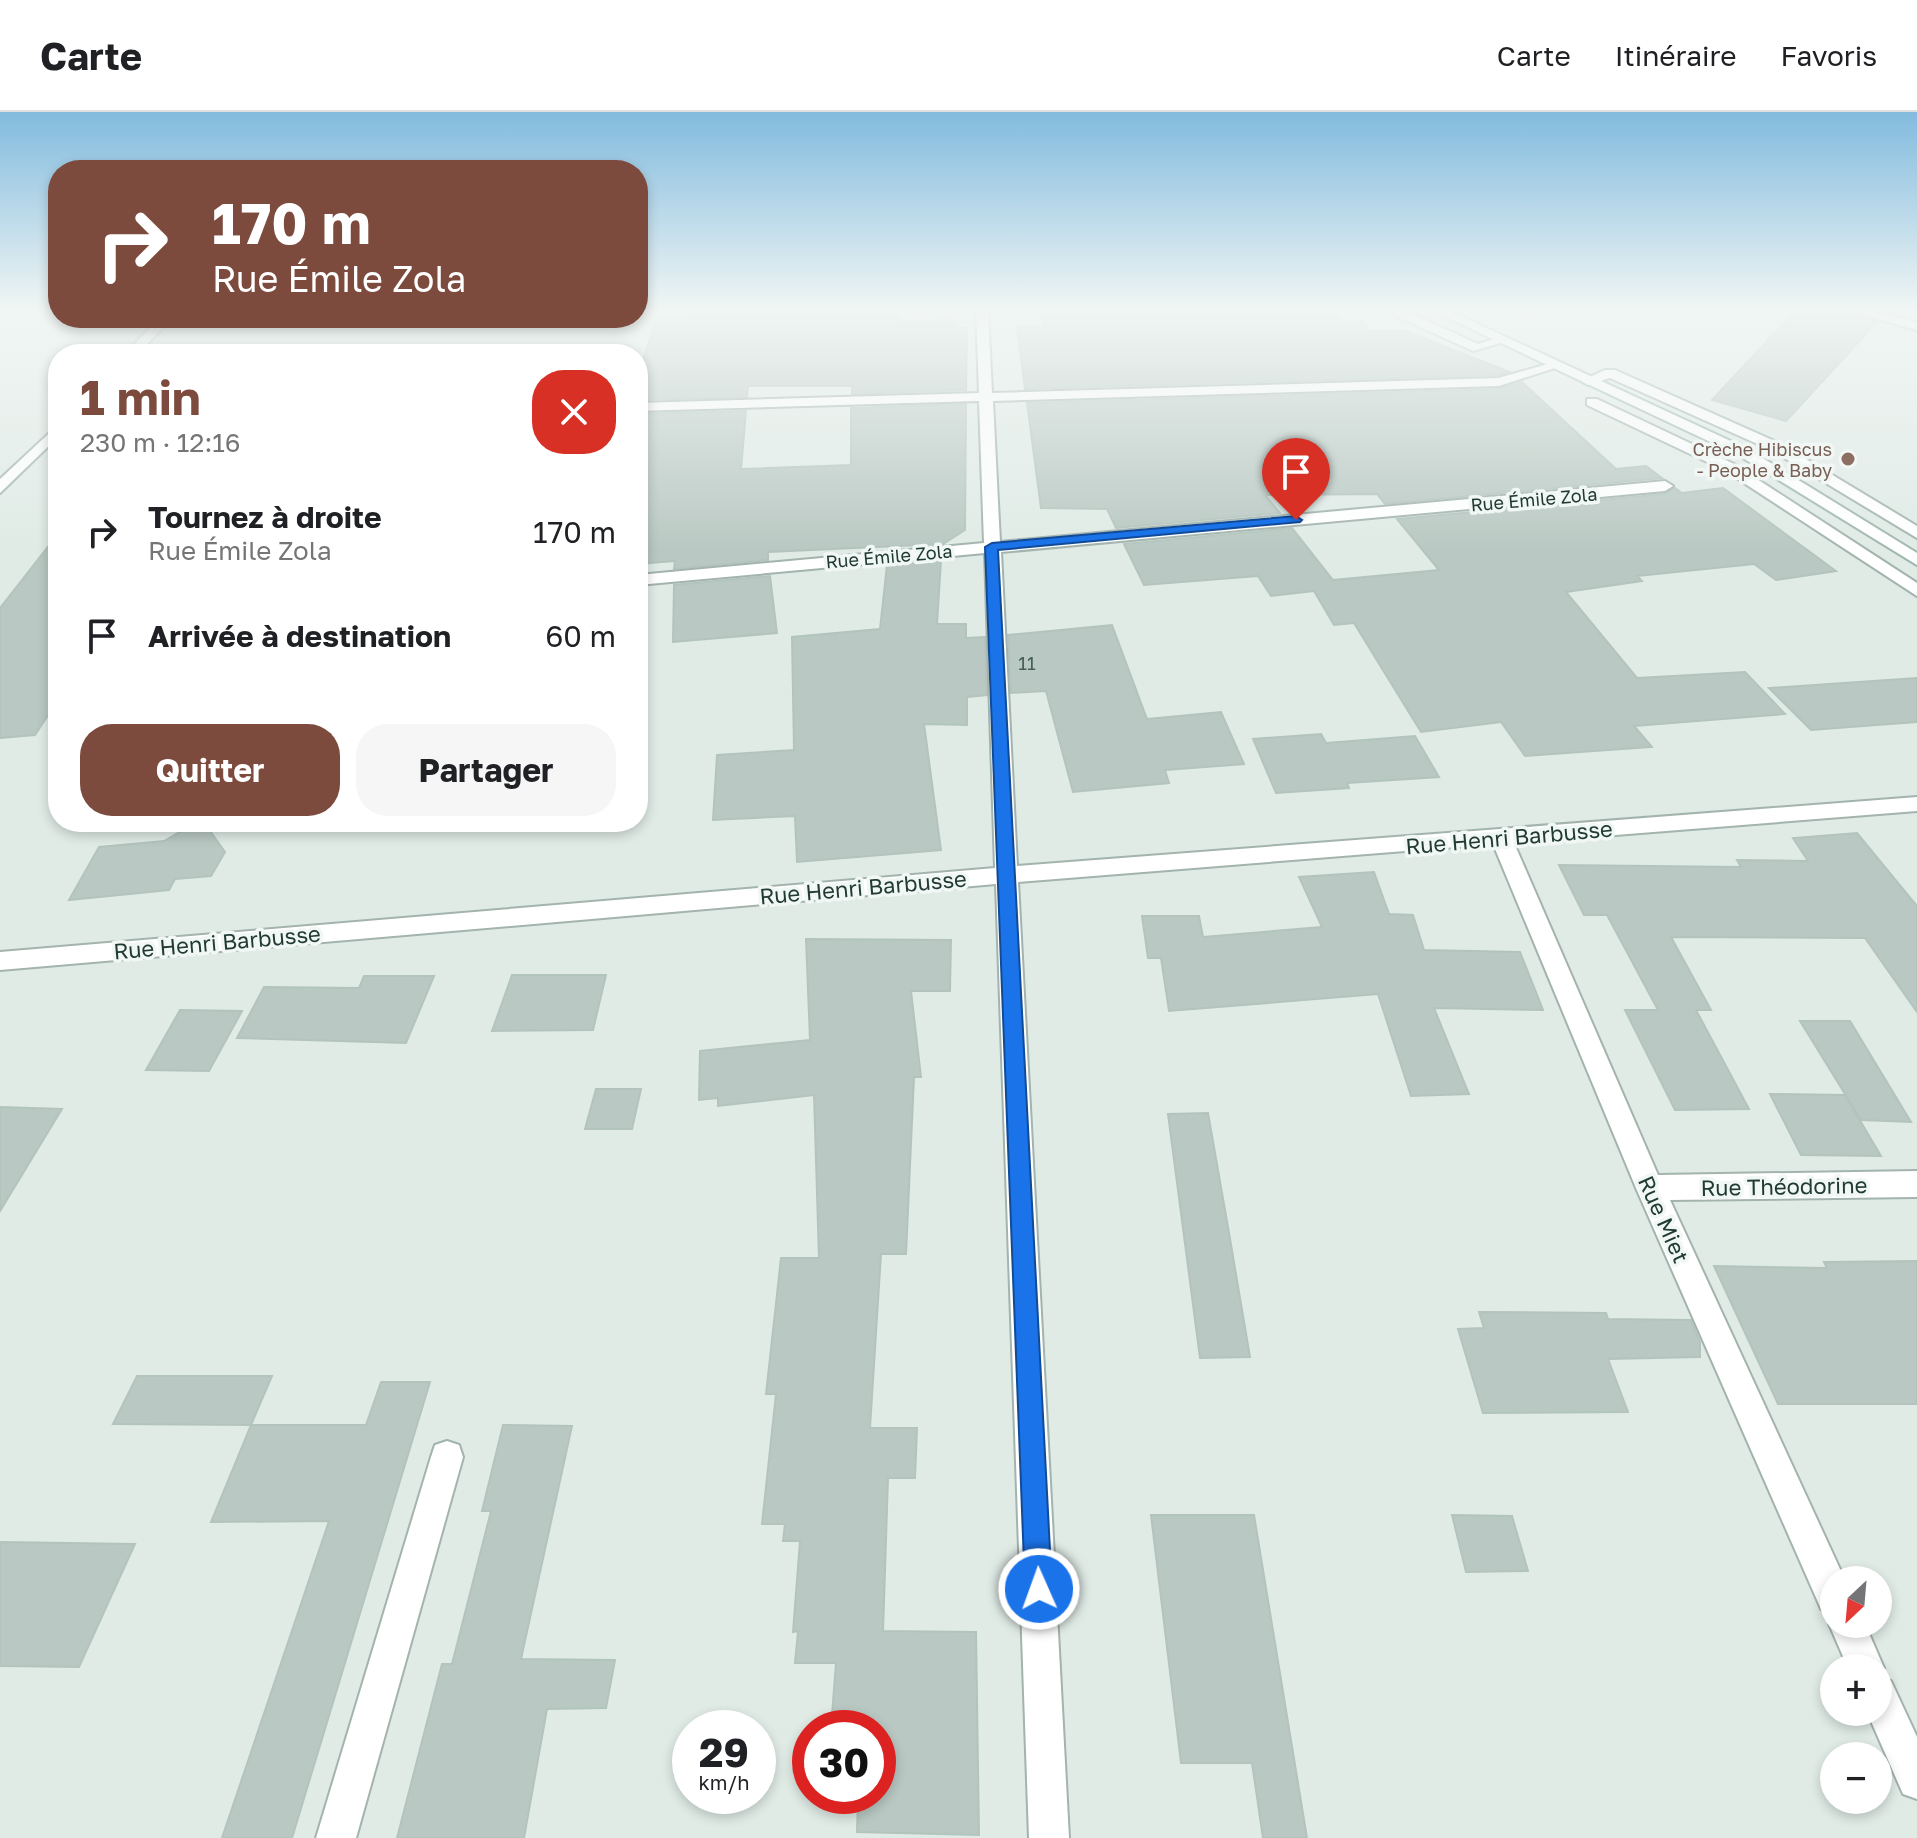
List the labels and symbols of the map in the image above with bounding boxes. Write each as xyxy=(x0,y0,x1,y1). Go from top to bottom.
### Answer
pin xyxy=(1262,438,1330,520)
place label: Crèche Hibiscus - People & Baby xyxy=(1692,438,1832,481)
marker: Crèche Hibiscus - People & Baby xyxy=(1839,450,1857,468)
street label: Rue Émile Zola xyxy=(1470,483,1598,515)
street label: Rue Émile Zola xyxy=(825,540,953,572)
house number: 11 xyxy=(1018,652,1036,674)
street label: Rue Henri Barbusse xyxy=(1404,814,1614,860)
street label: Rue Henri Barbusse xyxy=(758,864,968,910)
street label: Rue Henri Barbusse xyxy=(112,919,322,965)
street label: Rue Miet xyxy=(1633,1171,1695,1267)
street label: Rue Théodorine xyxy=(1700,1171,1868,1201)
position arrow xyxy=(997,1547,1081,1631)
north arrow xyxy=(1820,1566,1892,1638)
speed limit sign: 30 xyxy=(792,1710,896,1814)

